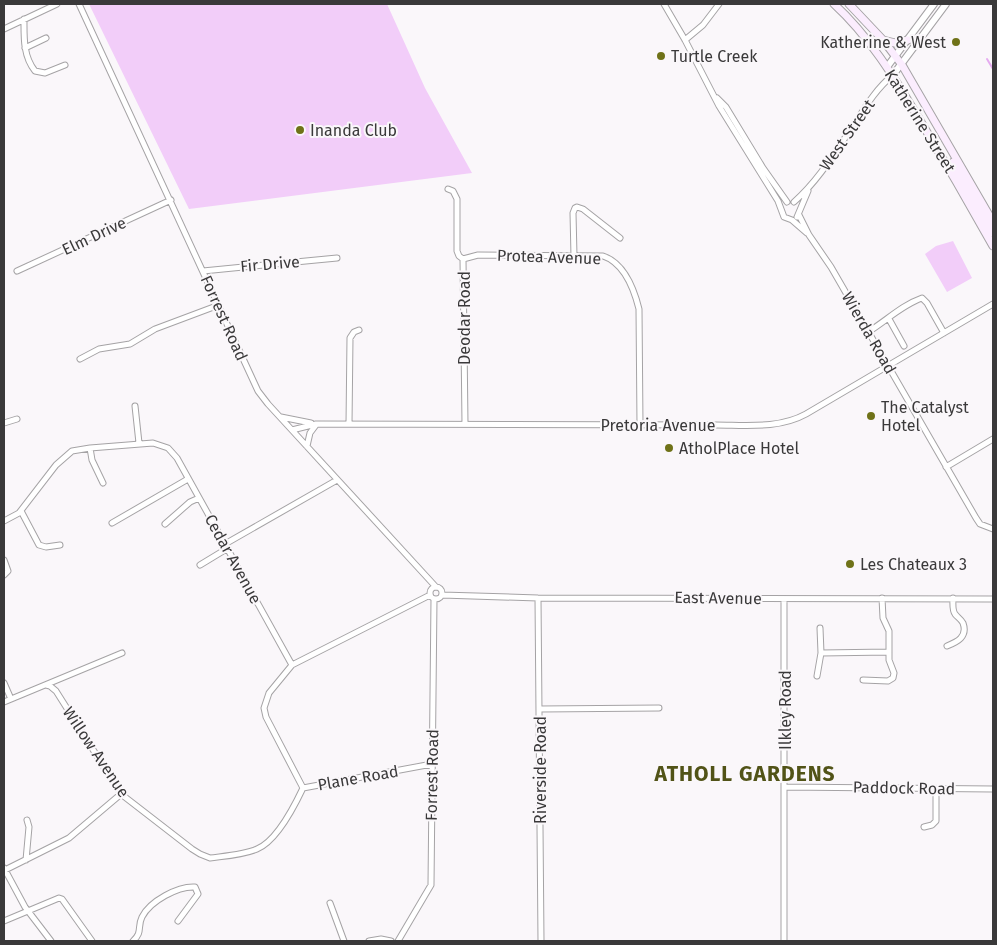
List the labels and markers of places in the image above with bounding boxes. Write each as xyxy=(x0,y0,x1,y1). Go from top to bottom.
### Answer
place label: Katherine & West xyxy=(820,33,946,52)
marker: Katherine & West xyxy=(950,36,962,48)
place label: Turtle Creek xyxy=(671,47,758,66)
marker: Turtle Creek xyxy=(655,50,667,62)
place label: Inanda Club xyxy=(310,121,397,140)
marker: Inanda Club xyxy=(294,124,306,136)
place label: The Catalyst Hotel xyxy=(881,398,969,435)
marker: The Catalyst Hotel xyxy=(865,410,877,422)
place label: AtholPlace Hotel xyxy=(679,439,800,458)
marker: AtholPlace Hotel xyxy=(663,442,675,454)
place label: Les Chateaux 3 xyxy=(860,555,967,574)
marker: Les Chateaux 3 xyxy=(844,558,856,570)

